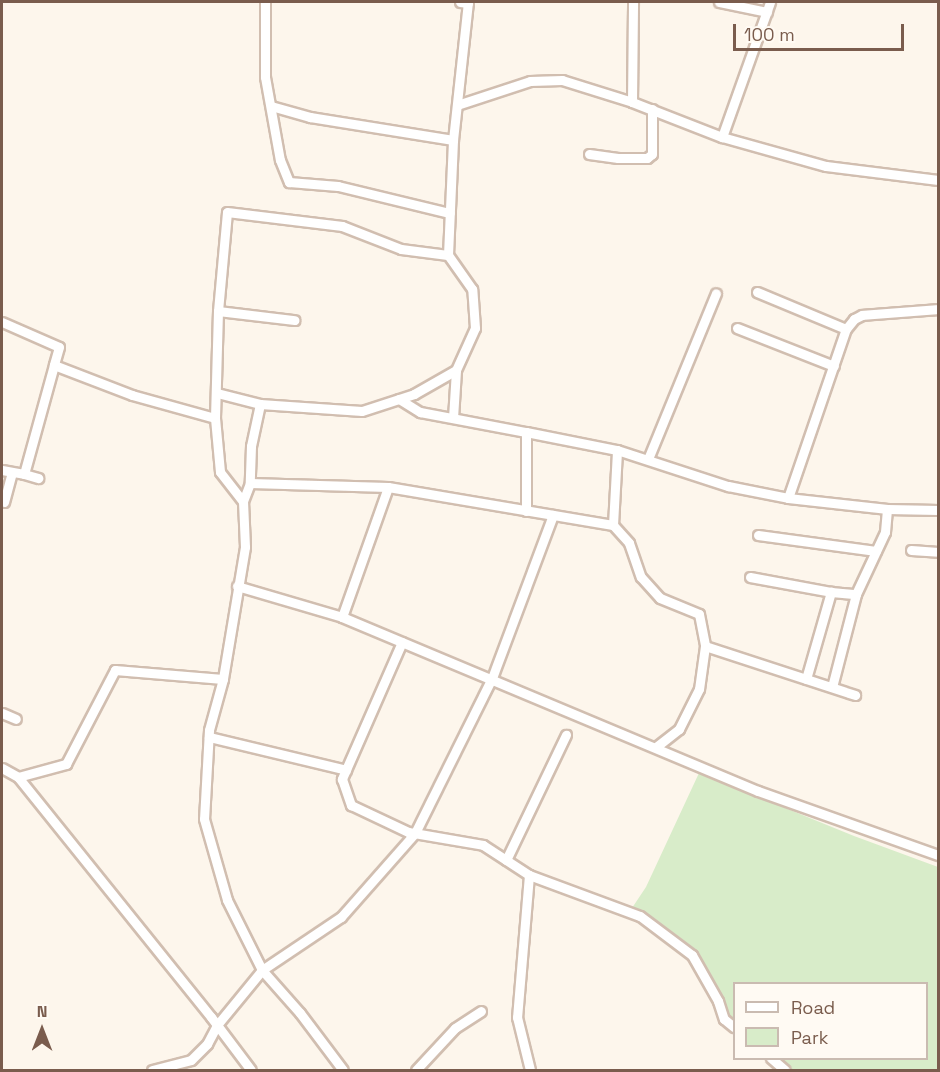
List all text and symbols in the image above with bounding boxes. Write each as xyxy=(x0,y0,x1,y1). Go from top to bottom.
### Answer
scale bar xyxy=(736,12,907,50)
text: 100 m xyxy=(744,23,795,46)
legend xyxy=(733,982,928,1060)
text: Road xyxy=(791,996,835,1019)
north arrow xyxy=(12,1000,72,1060)
text: N xyxy=(37,1001,47,1022)
text: Park xyxy=(791,1026,828,1049)

